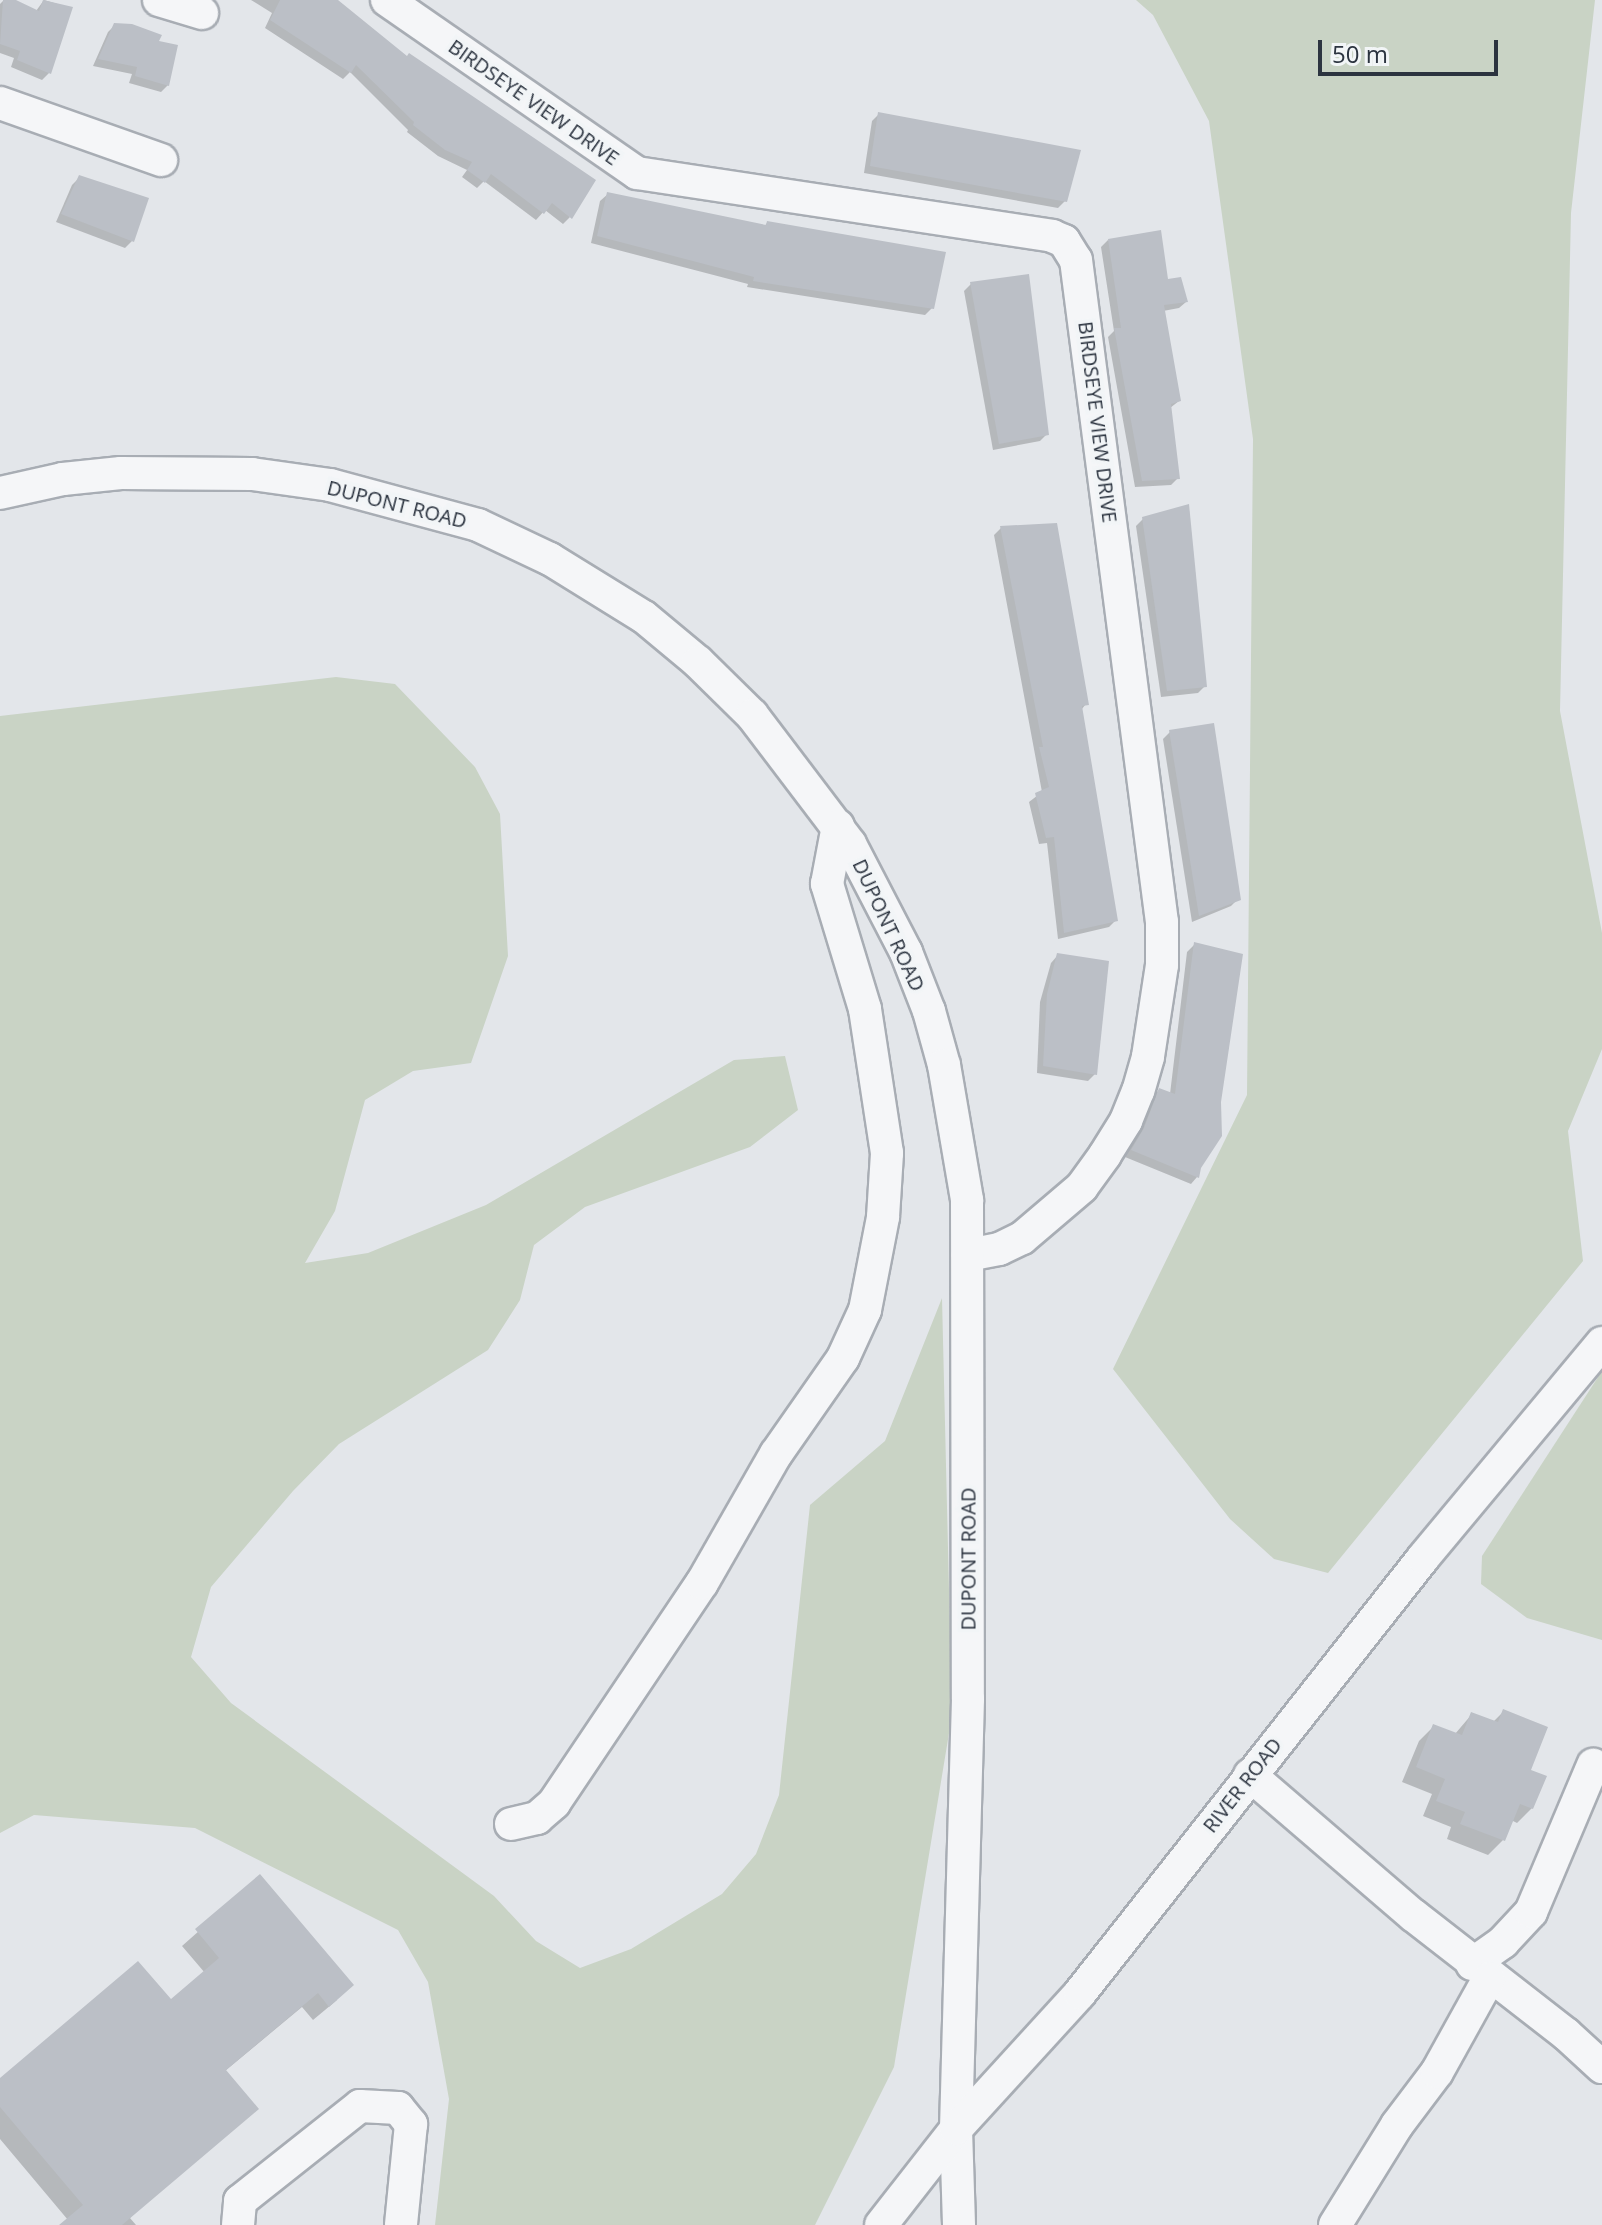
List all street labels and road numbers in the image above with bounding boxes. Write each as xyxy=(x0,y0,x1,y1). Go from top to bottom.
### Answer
street label: BIRDSEYE VIEW DRIVE xyxy=(444,34,624,170)
street label: BIRDSEYE VIEW DRIVE xyxy=(1074,320,1122,524)
street label: DUPONT ROAD xyxy=(325,475,469,533)
street label: DUPONT ROAD xyxy=(848,855,930,995)
street label: DUPONT ROAD xyxy=(956,1487,980,1631)
street label: RIVER ROAD xyxy=(1198,1733,1286,1837)

